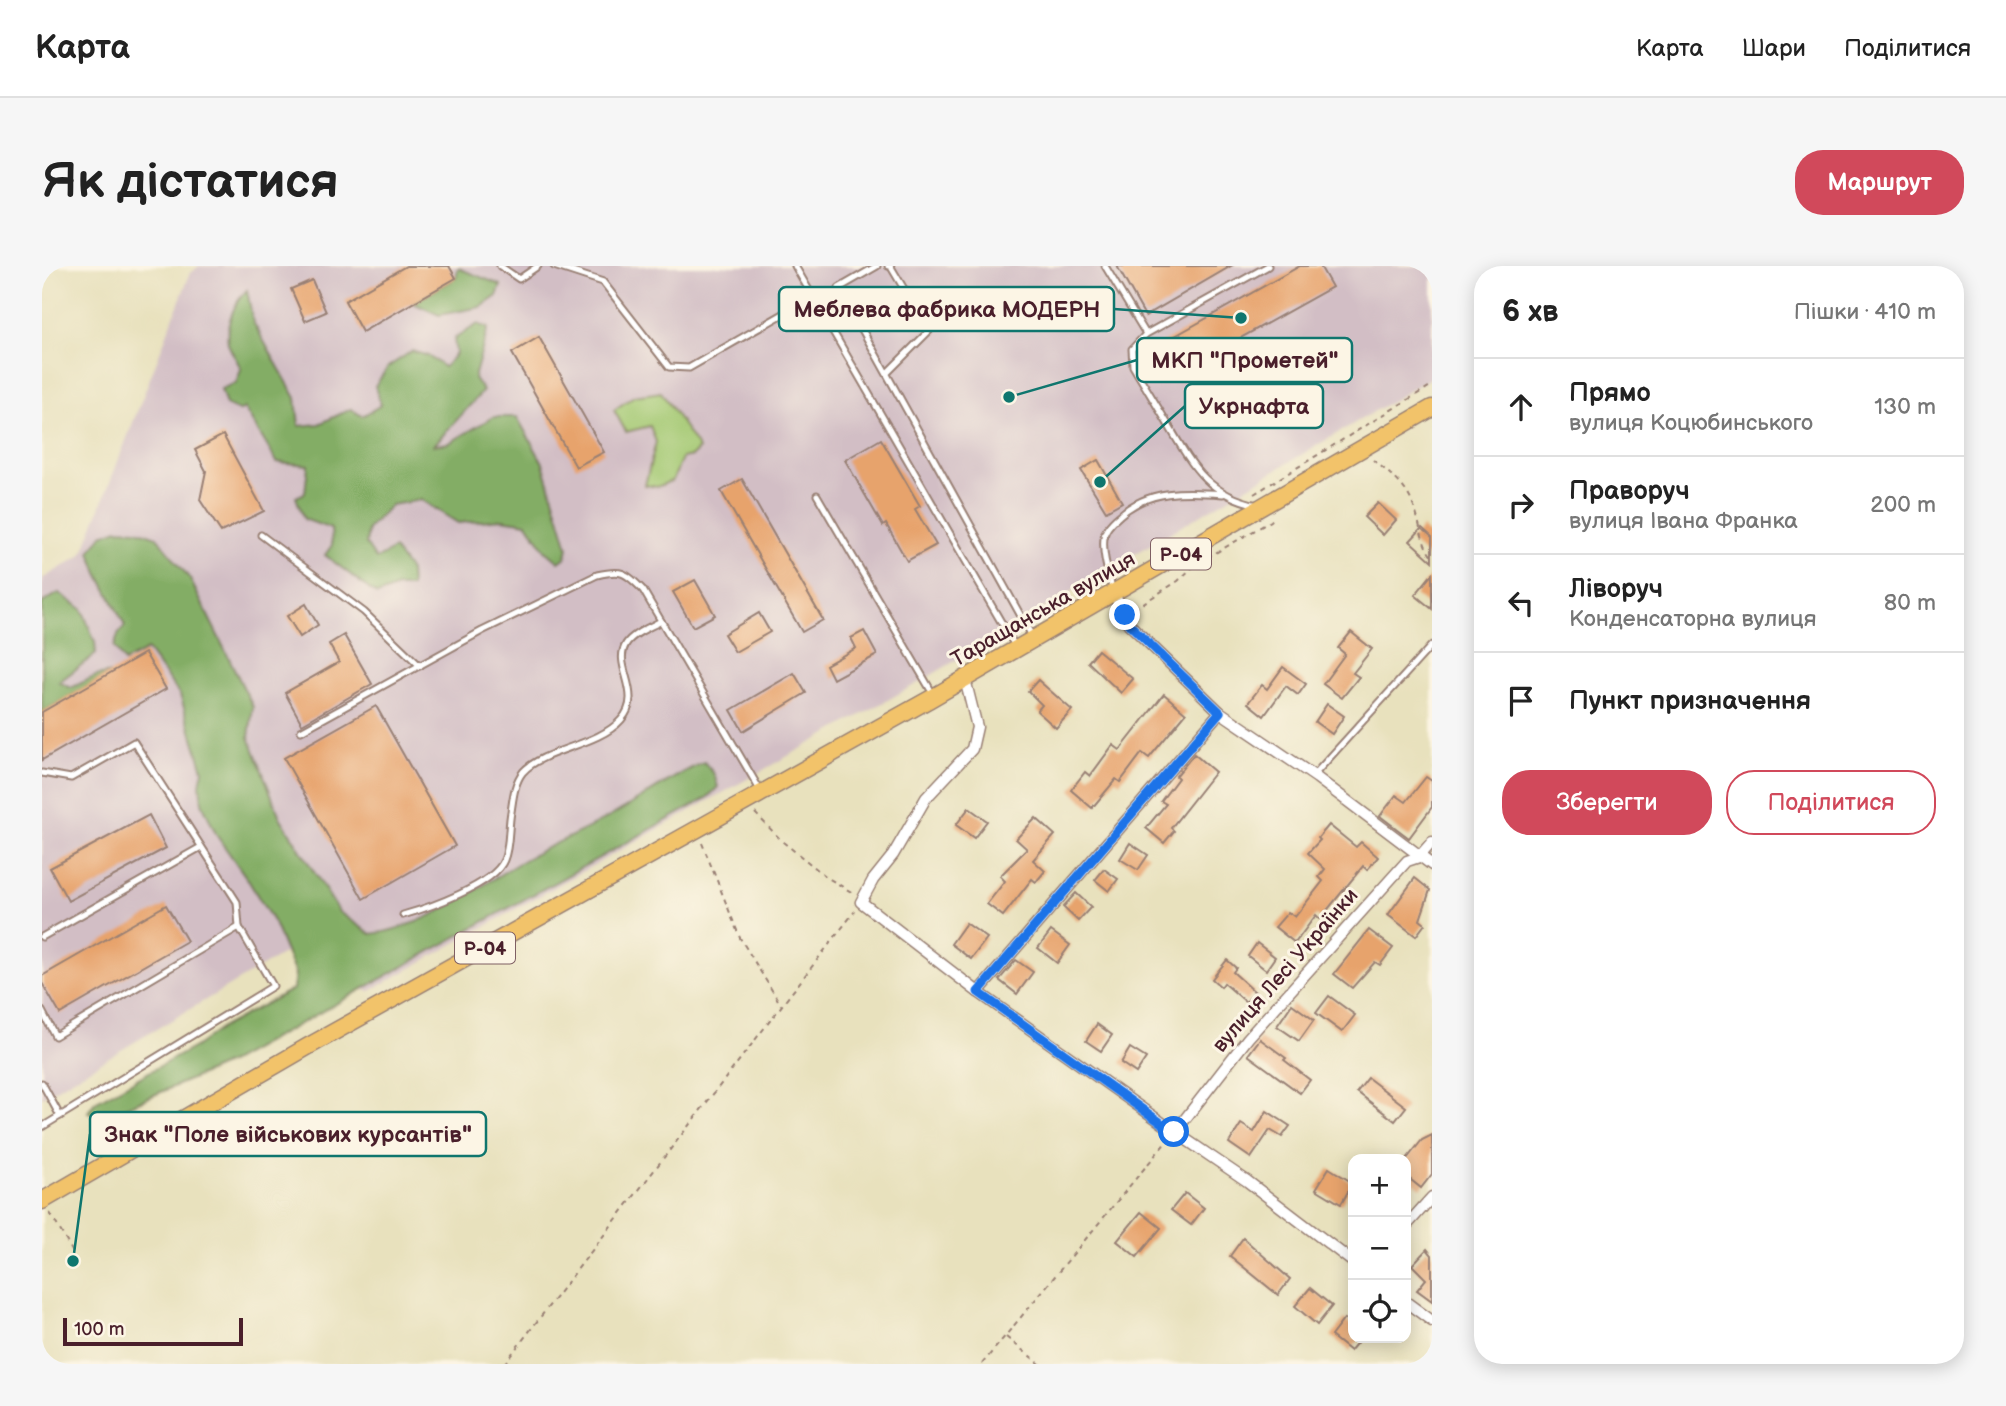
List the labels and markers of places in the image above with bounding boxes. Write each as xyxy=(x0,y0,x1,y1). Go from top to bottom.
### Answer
callout: Меблева фабрика МОДЕРН xyxy=(779,287,1114,331)
callout: МКП "Прометей" xyxy=(1137,338,1352,382)
callout: Укрнафта xyxy=(1185,384,1323,428)
callout: Знак "Поле військових курсантів" xyxy=(90,1112,486,1156)

